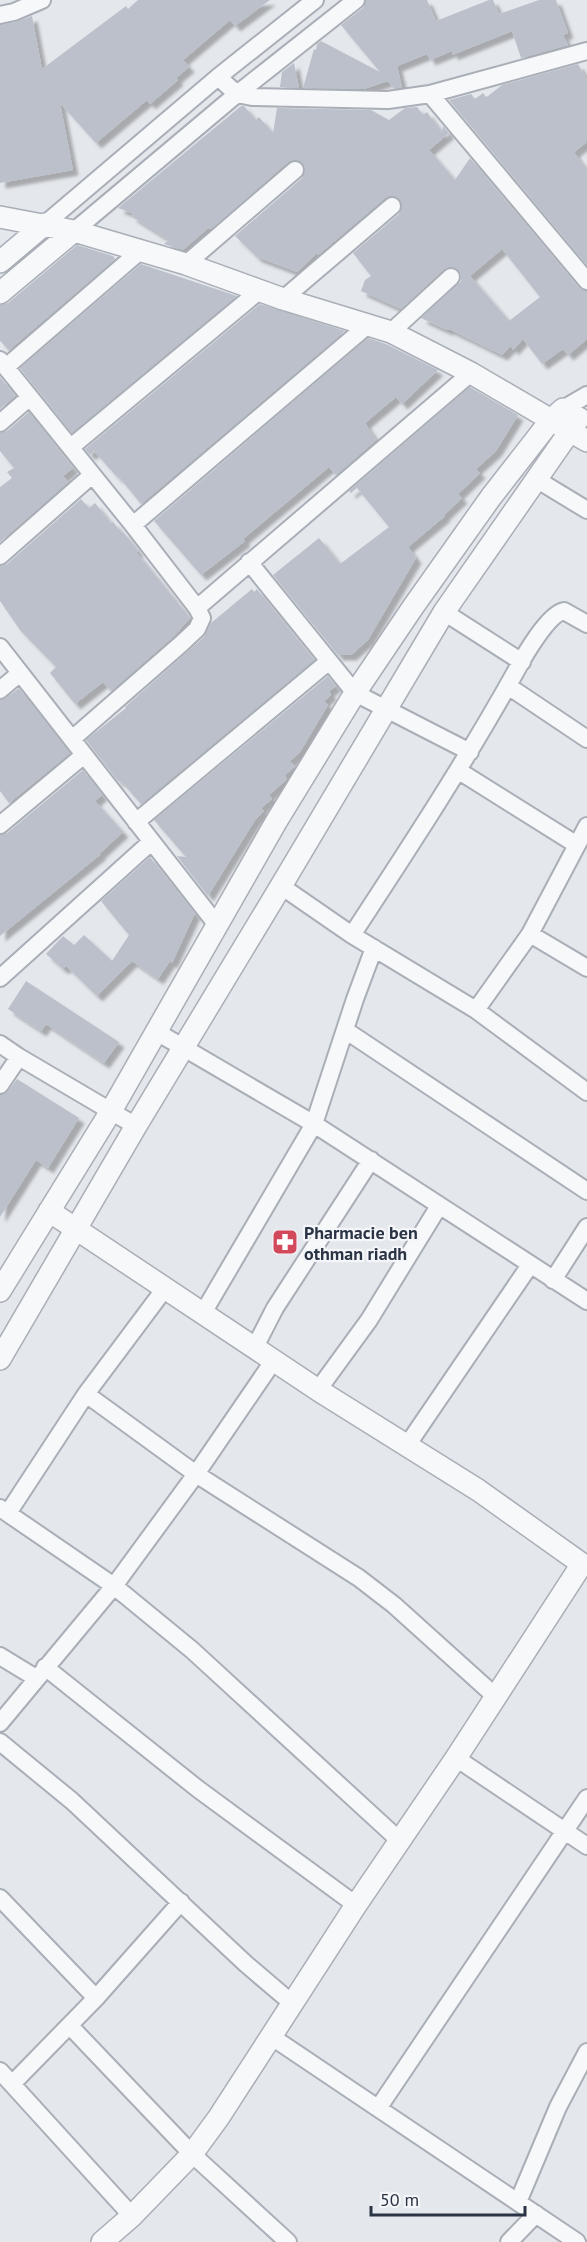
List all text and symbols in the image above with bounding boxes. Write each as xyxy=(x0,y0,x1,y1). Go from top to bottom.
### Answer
place label: Pharmacie ben othman riadh xyxy=(304,1221,418,1265)
pharmacy icon: Pharmacie ben othman riadh xyxy=(270,1227,300,1257)
scale bar xyxy=(371,2179,526,2217)
text: 50 m xyxy=(380,2188,419,2211)

